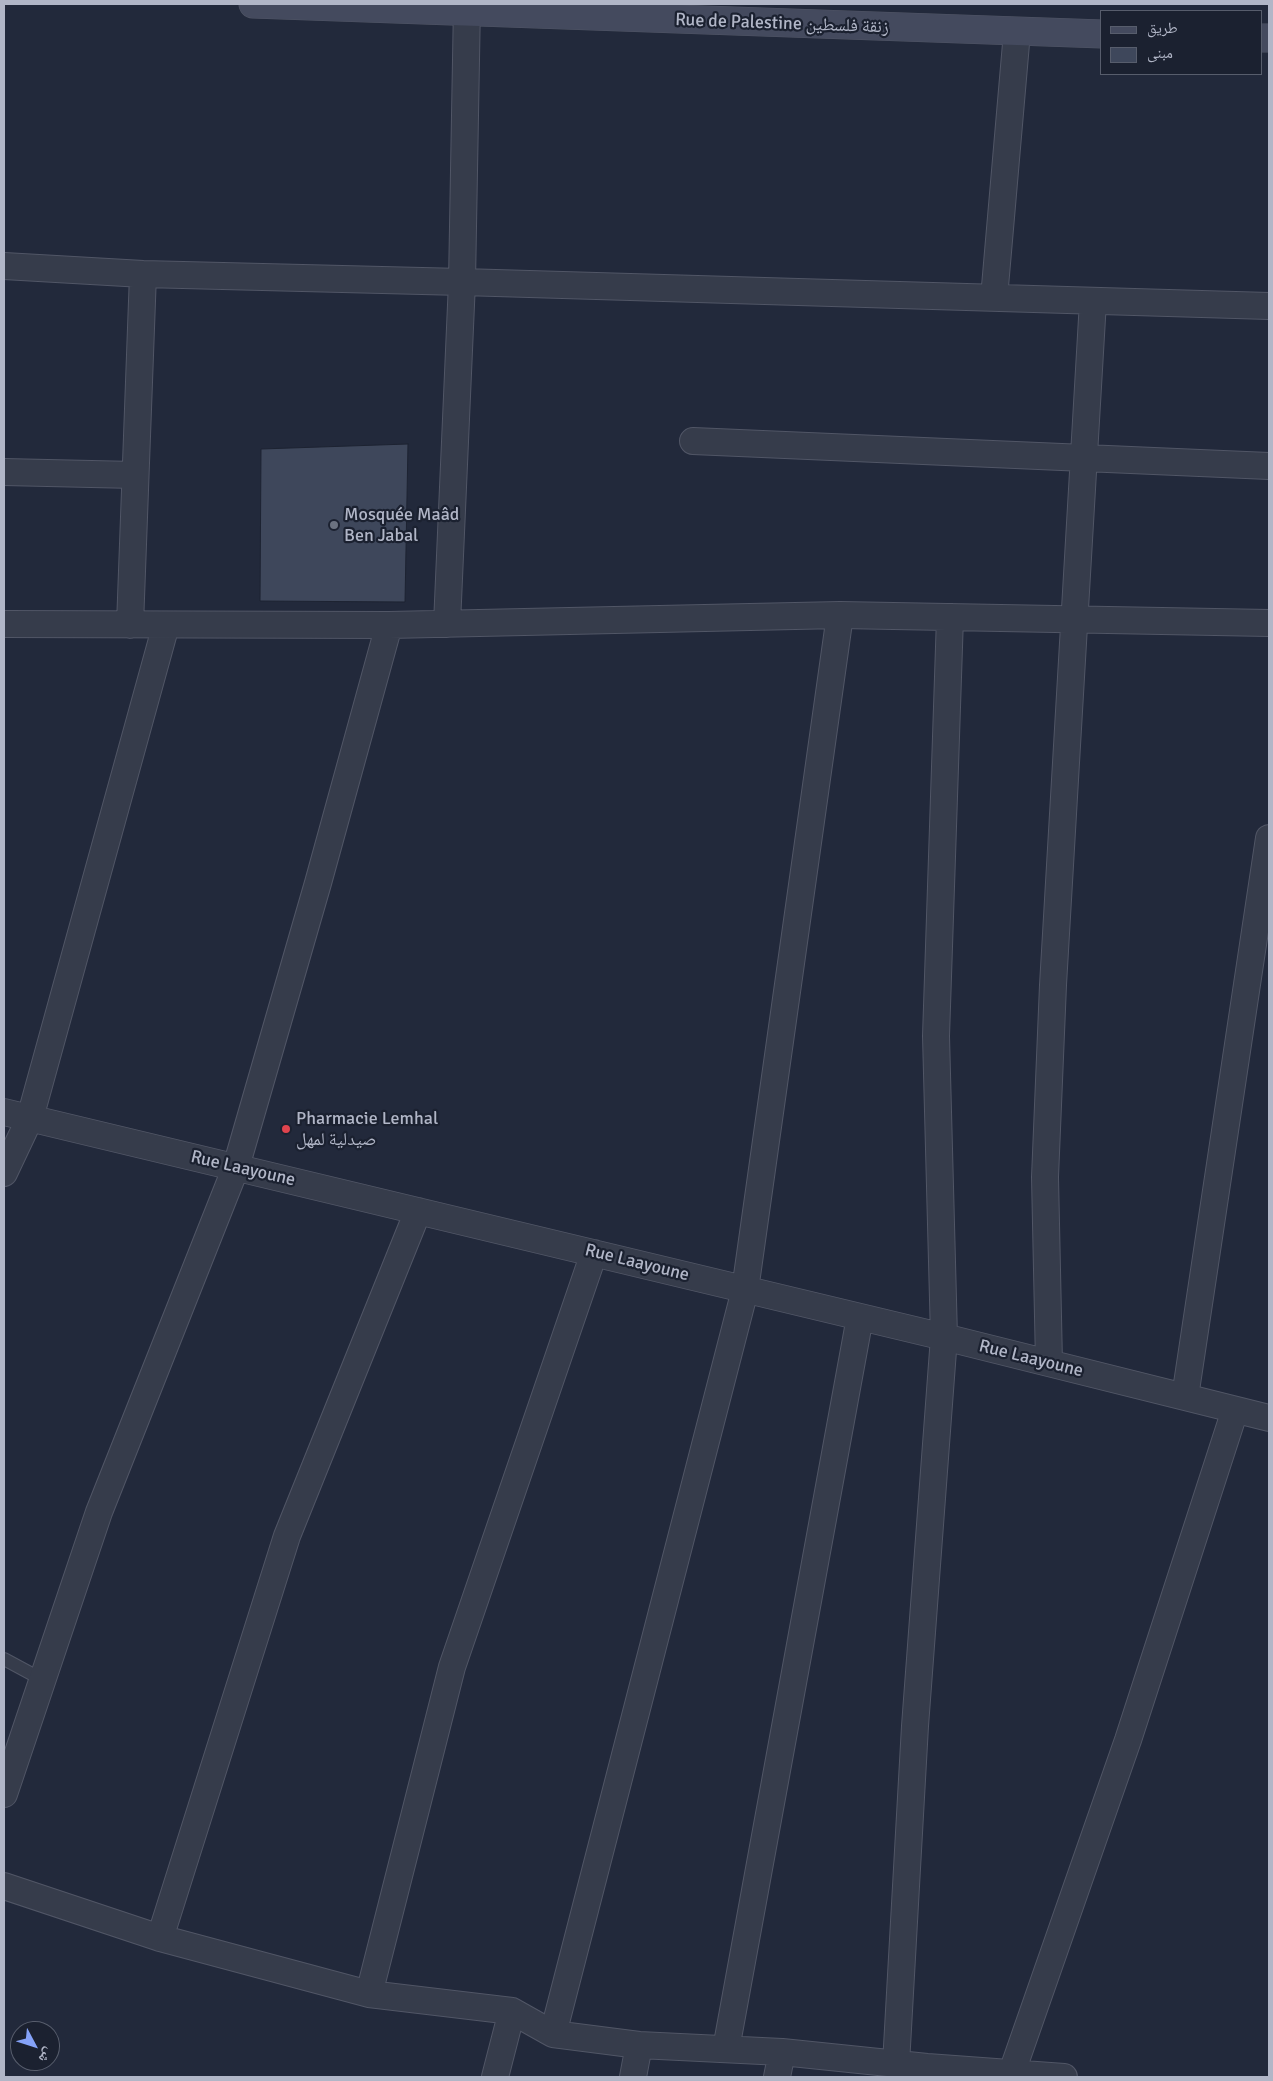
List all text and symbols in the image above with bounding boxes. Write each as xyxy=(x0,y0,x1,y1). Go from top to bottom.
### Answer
street label: Rue de Palestine زنقة فلسطين xyxy=(675,9,889,39)
legend xyxy=(1100,10,1263,75)
text: طريق xyxy=(1147,19,1178,37)
text: مبنى xyxy=(1147,44,1173,62)
place label: Mosquée Maâd Ben Jabal xyxy=(344,504,459,546)
marker: Mosquée Maâd Ben Jabal xyxy=(328,519,340,531)
place label: Pharmacie Lemhal صيدلية لمهل xyxy=(296,1108,438,1150)
marker: Pharmacie Lemhal صيدلية لمهل xyxy=(280,1123,292,1135)
street label: Rue Laayoune xyxy=(189,1146,297,1192)
street label: Rue Laayoune xyxy=(583,1240,691,1286)
street label: Rue Laayoune xyxy=(977,1336,1085,1382)
north arrow xyxy=(10,2021,60,2071)
text: ش xyxy=(35,2044,57,2066)

